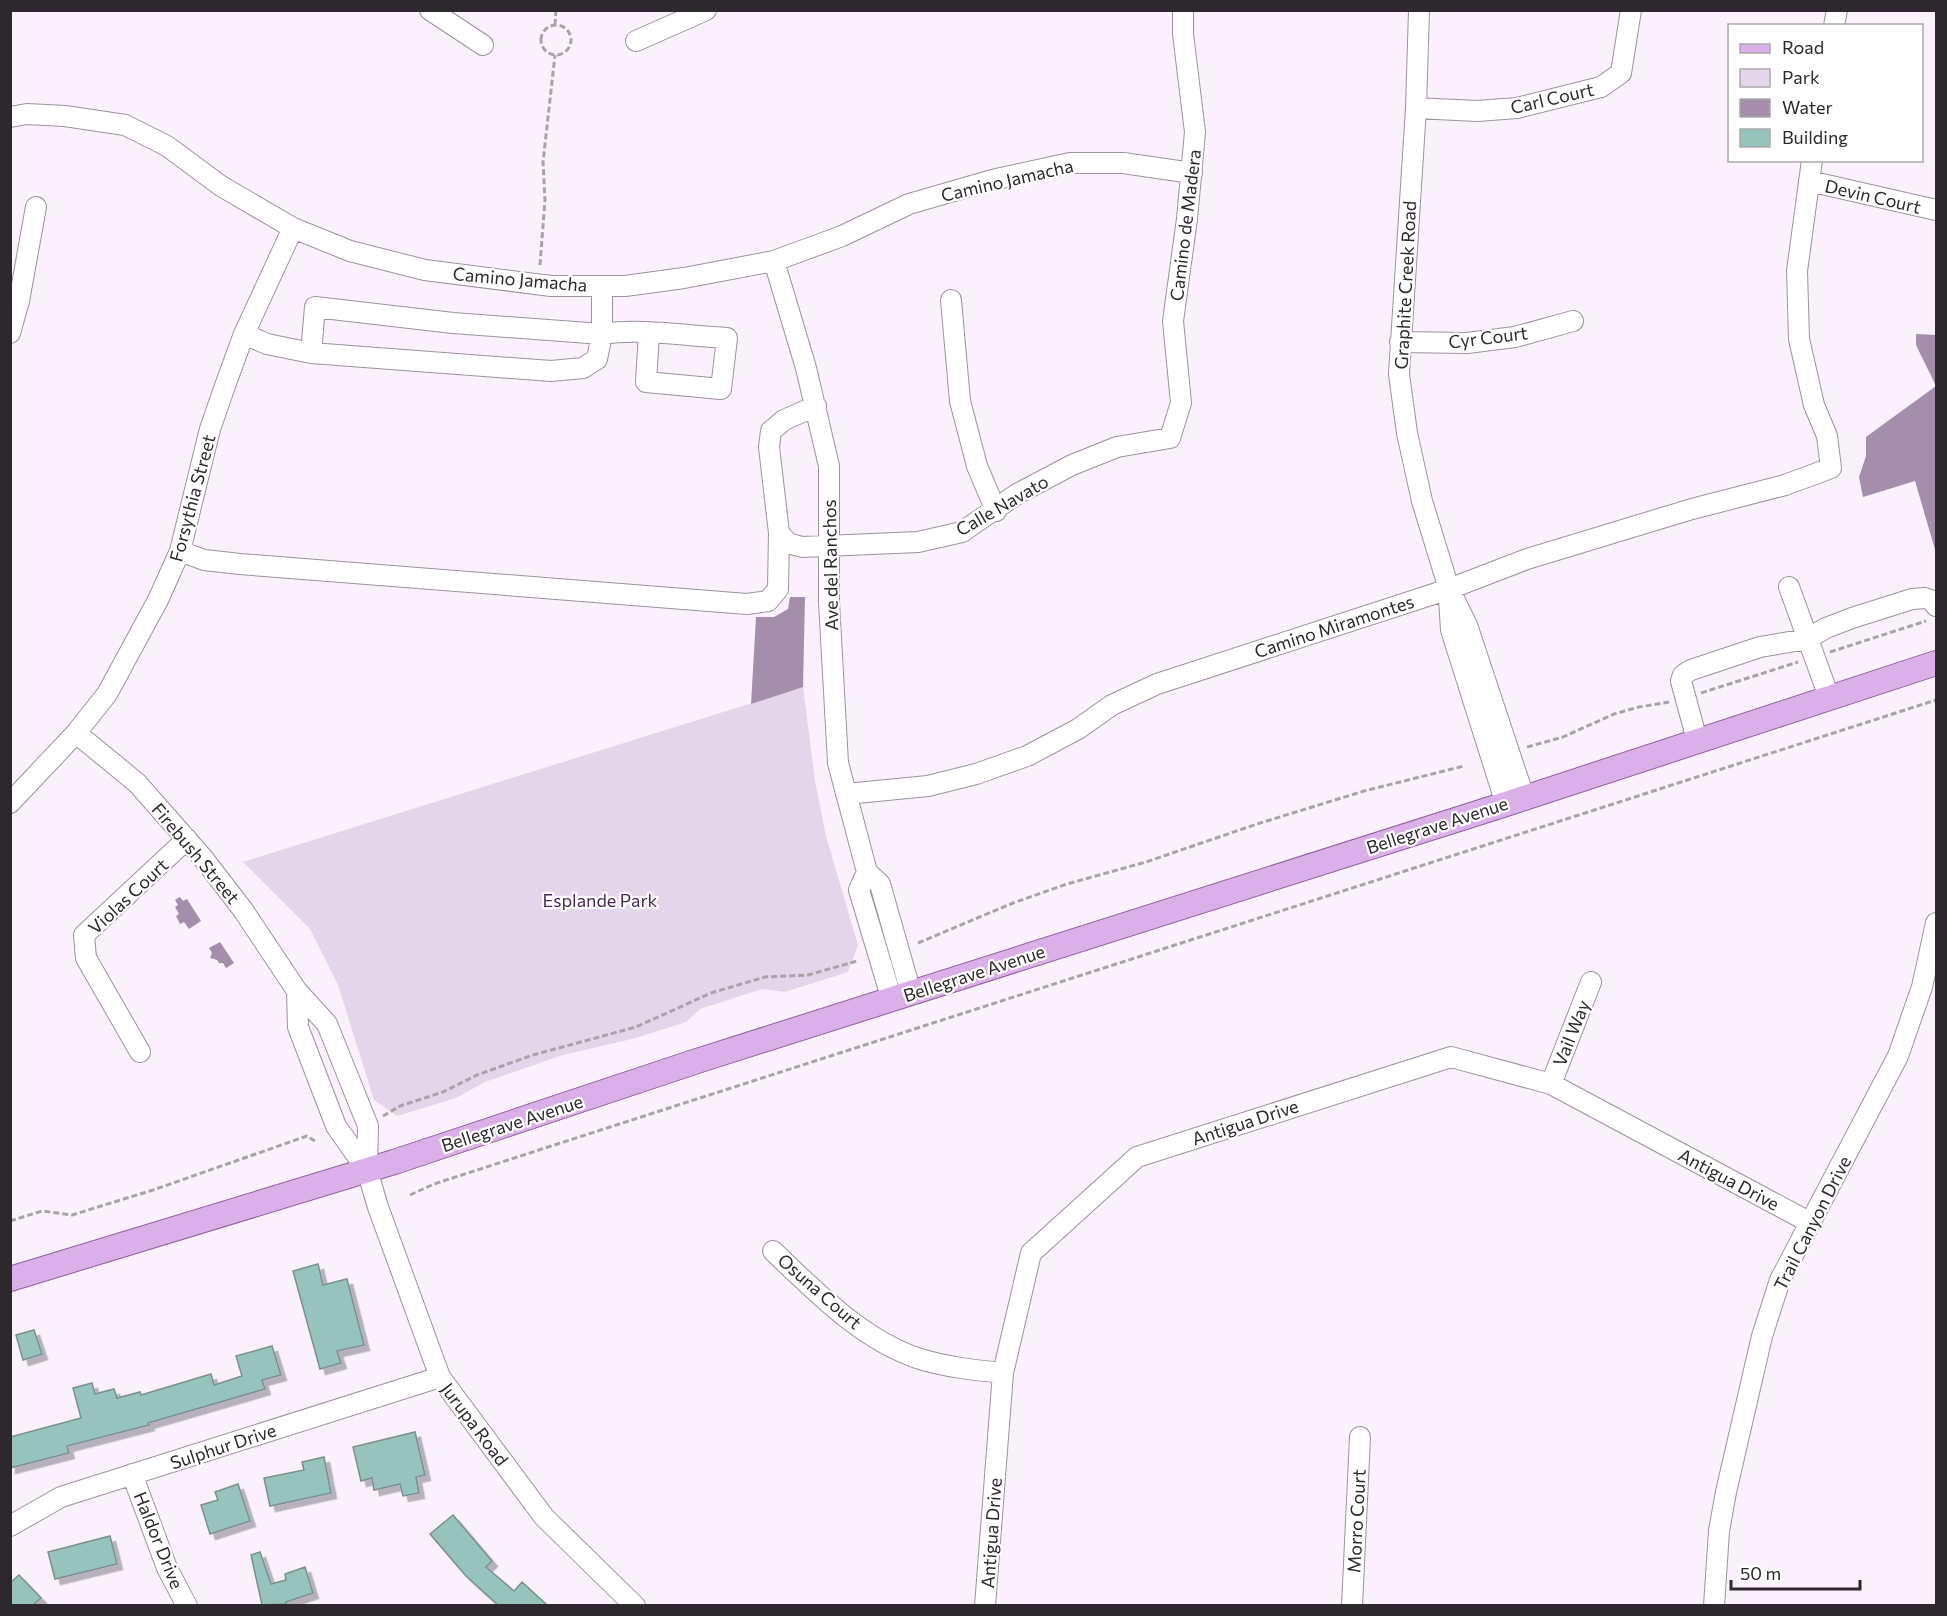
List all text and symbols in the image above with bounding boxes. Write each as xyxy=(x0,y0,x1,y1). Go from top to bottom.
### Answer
legend xyxy=(1728,24,1923,162)
text: Road xyxy=(1782,36,1824,58)
text: Park xyxy=(1782,66,1820,88)
street label: Carl Court xyxy=(1508,78,1596,118)
text: Water xyxy=(1782,96,1833,118)
text: Building xyxy=(1782,126,1848,148)
street label: Camino de Madera xyxy=(1165,148,1205,302)
street label: Camino Jamacha xyxy=(939,154,1075,206)
street label: Devin Court xyxy=(1823,174,1923,218)
street label: Graphite Creek Road xyxy=(1390,200,1420,370)
street label: Camino Jamacha xyxy=(452,262,588,296)
street label: Cyr Court xyxy=(1447,321,1529,353)
street label: Forsythia Street xyxy=(164,432,220,564)
street label: Calle Navato xyxy=(952,470,1052,540)
street label: Ave del Ranchos xyxy=(818,499,842,631)
street label: Camino Miramontes xyxy=(1251,590,1417,662)
street label: Bellegrave Avenue xyxy=(1363,792,1511,858)
street label: Firebush Street xyxy=(147,798,245,908)
street label: Violas Court xyxy=(84,853,172,939)
park label: Esplande Park xyxy=(543,889,658,911)
street label: Bellegrave Avenue xyxy=(900,940,1048,1006)
street label: Vail Way xyxy=(1548,997,1594,1069)
street label: Bellegrave Avenue xyxy=(438,1090,586,1156)
street label: Antigua Drive xyxy=(1189,1094,1301,1150)
street label: Antigua Drive xyxy=(1675,1143,1783,1215)
street label: Trail Canyon Drive xyxy=(1769,1152,1855,1294)
street label: Osuna Court xyxy=(774,1249,866,1333)
street label: Jurupa Road xyxy=(437,1378,513,1470)
street label: Sulphur Drive xyxy=(167,1418,279,1474)
street label: Morro Court xyxy=(1342,1469,1370,1573)
street label: Antigua Drive xyxy=(976,1477,1006,1589)
street label: Haldor Drive xyxy=(130,1488,188,1592)
scale bar xyxy=(1731,1553,1860,1591)
text: 50 m xyxy=(1740,1562,1781,1584)

